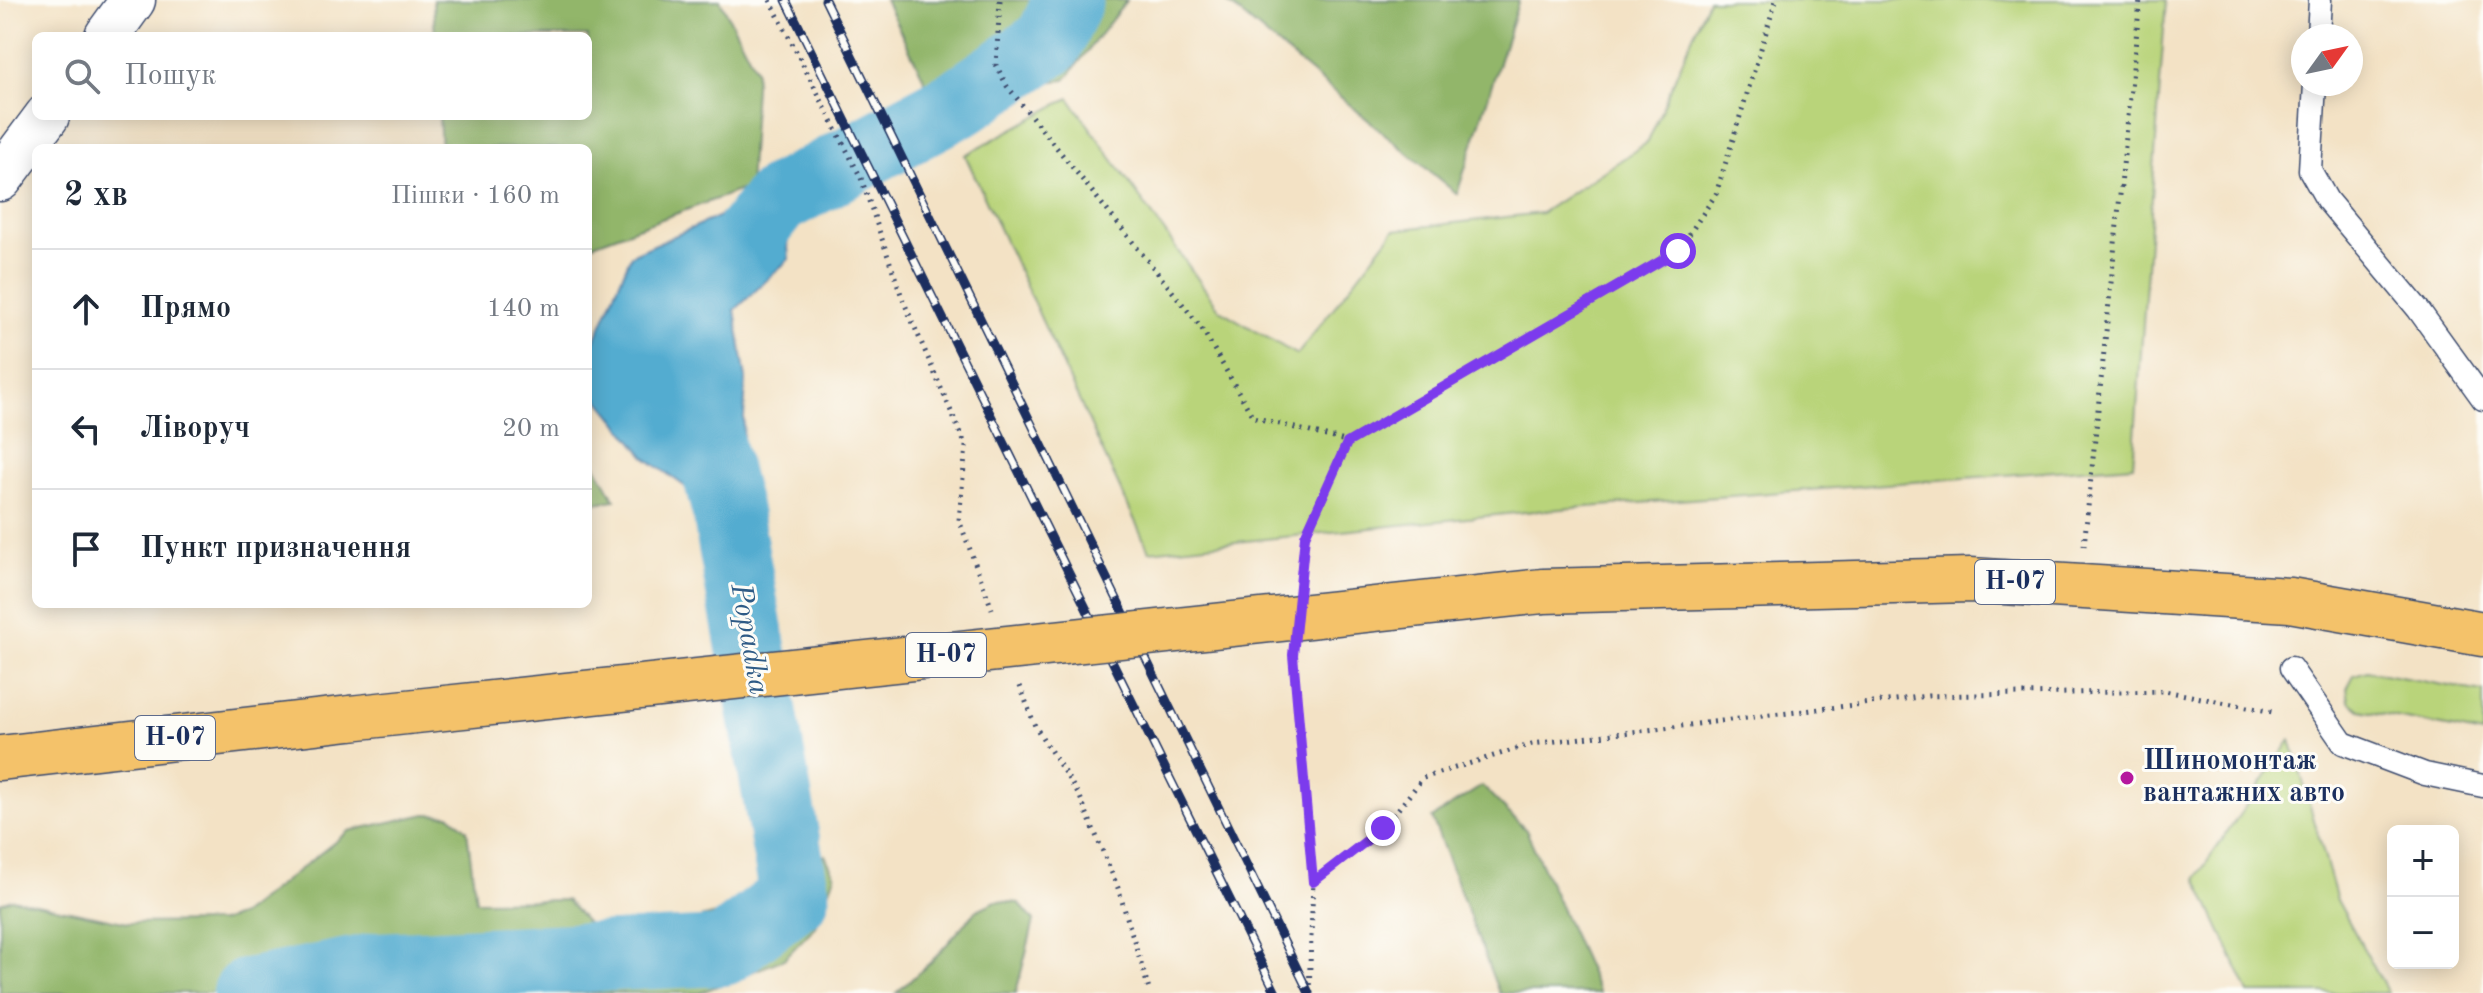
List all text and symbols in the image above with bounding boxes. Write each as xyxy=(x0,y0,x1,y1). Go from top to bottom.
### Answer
north arrow xyxy=(2291,24,2363,96)
search box xyxy=(32,32,592,120)
icon: search xyxy=(60,54,104,98)
text: Пошук xyxy=(124,61,216,91)
text: 2 хв xyxy=(64,179,128,213)
text: Пішки · 160 m xyxy=(391,183,560,209)
route start xyxy=(1660,233,1696,269)
icon: ahead xyxy=(64,287,108,331)
text: Прямо xyxy=(140,294,231,324)
text: 140 m xyxy=(487,296,560,322)
icon: left xyxy=(64,407,108,451)
text: Ліворуч xyxy=(140,414,250,444)
text: 20 m xyxy=(502,416,560,442)
icon: arrive xyxy=(64,527,108,571)
text: Пункт призначення xyxy=(140,534,411,564)
road number: Н-07 xyxy=(1975,560,2055,604)
water label: Popadka xyxy=(724,580,774,697)
road number: Н-07 xyxy=(906,633,986,677)
road number: Н-07 xyxy=(135,716,215,760)
place label: Шиномонтаж вантажних авто xyxy=(2143,748,2345,808)
marker: Шиномонтаж вантажних авто xyxy=(2118,769,2136,787)
route end xyxy=(1365,810,1401,846)
map controls xyxy=(2387,825,2459,969)
button: + xyxy=(2387,825,2459,897)
button: − xyxy=(2387,897,2459,969)

